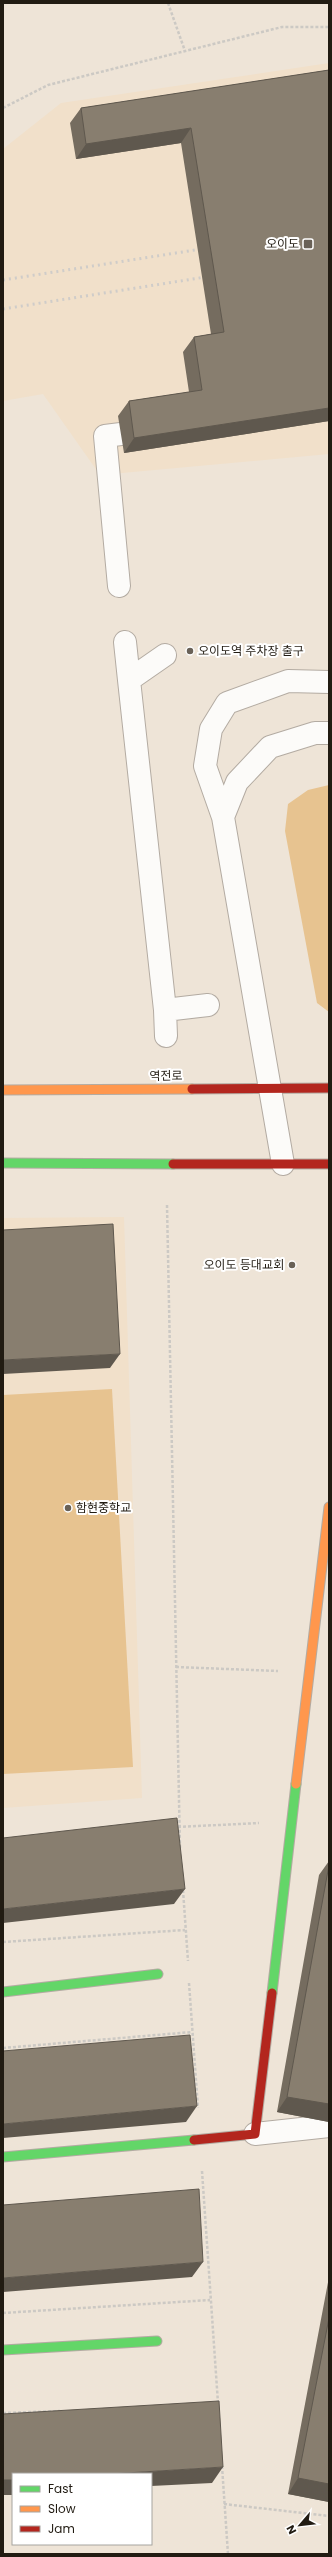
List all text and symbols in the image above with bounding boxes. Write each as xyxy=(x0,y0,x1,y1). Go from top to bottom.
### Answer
place label: 오이도 xyxy=(266,235,299,252)
marker: 오이도 xyxy=(302,238,314,250)
place label: 오이도역 주차장 출구 xyxy=(198,642,304,659)
marker: 오이도역 주차장 출구 xyxy=(185,646,195,656)
street label: 역전로 xyxy=(149,1067,183,1084)
place label: 오이도 등대교회 xyxy=(204,1256,284,1273)
marker: 오이도 등대교회 xyxy=(287,1260,297,1270)
place label: 함현중학교 xyxy=(76,1499,131,1516)
marker: 함현중학교 xyxy=(63,1503,73,1513)
legend xyxy=(12,2473,152,2545)
text: Fast xyxy=(48,2480,73,2497)
text: Slow xyxy=(48,2500,76,2517)
north arrow xyxy=(280,2505,320,2545)
text: Jam xyxy=(48,2520,75,2537)
text: N xyxy=(282,2522,300,2537)

